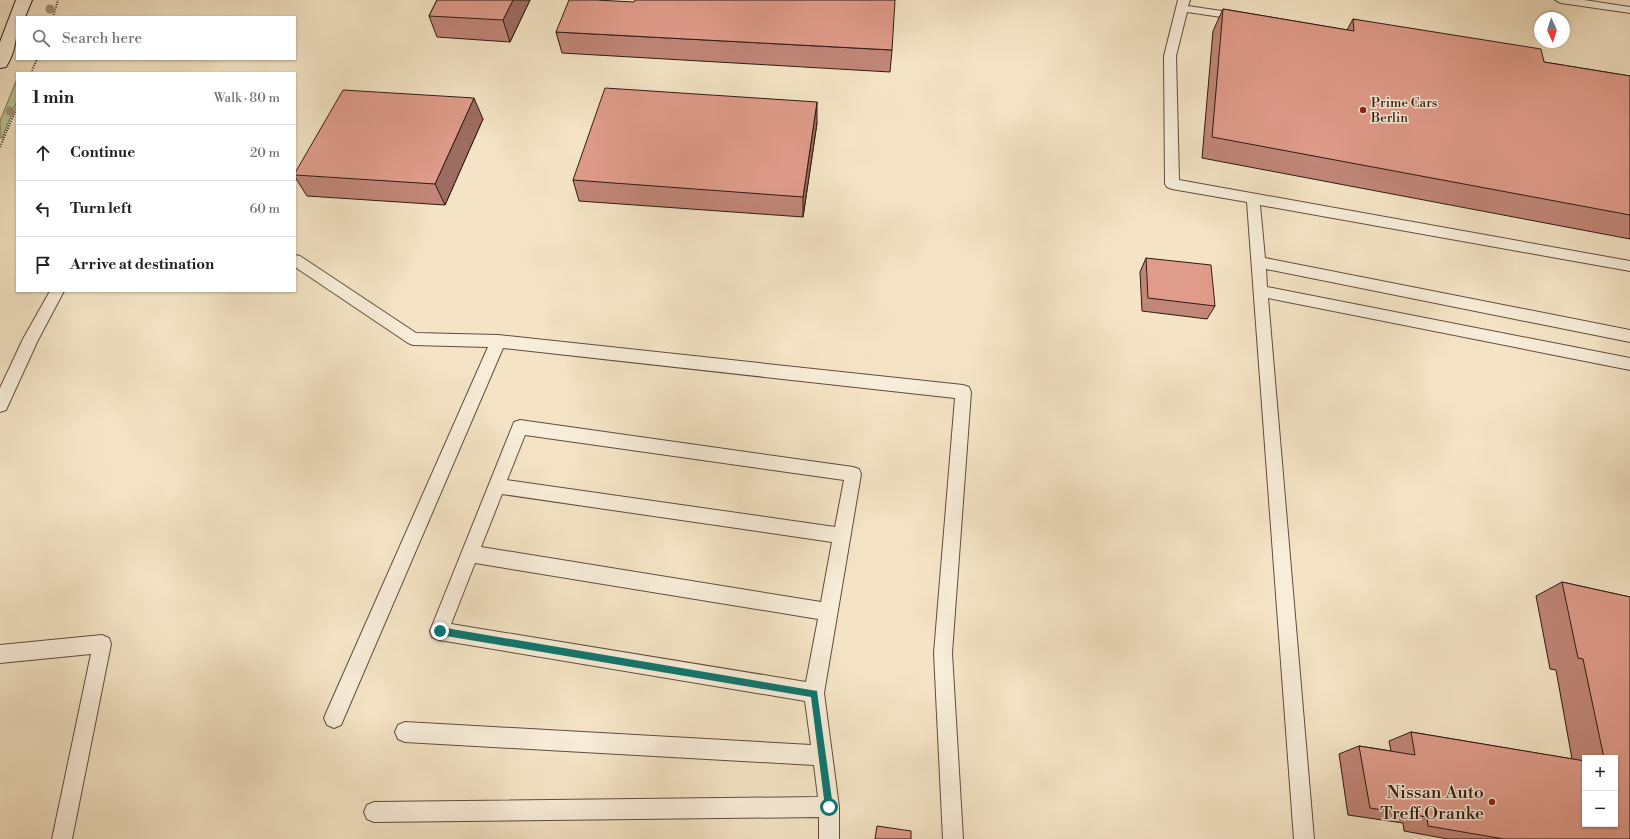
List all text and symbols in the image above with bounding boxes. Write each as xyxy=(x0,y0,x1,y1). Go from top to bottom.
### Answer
north arrow xyxy=(1534,12,1570,48)
search box xyxy=(16,16,296,60)
icon: search xyxy=(30,27,52,49)
text: Search here xyxy=(62,29,142,48)
text: 1 min xyxy=(32,87,74,109)
text: Walk · 80 m xyxy=(214,90,280,106)
place label: Prime Cars Berlin xyxy=(1370,95,1438,126)
marker: Prime Cars Berlin xyxy=(1358,105,1368,115)
icon: ahead xyxy=(32,142,54,164)
text: Continue xyxy=(70,143,135,162)
text: 20 m xyxy=(250,145,280,161)
icon: left xyxy=(32,198,54,220)
text: Turn left xyxy=(70,199,132,218)
text: 60 m xyxy=(249,201,280,217)
icon: arrive xyxy=(32,254,54,276)
text: Arrive at destination xyxy=(70,255,214,274)
route end xyxy=(431,622,449,640)
map controls xyxy=(1582,755,1618,827)
button: + xyxy=(1582,755,1618,791)
place label: Nissan Auto Treff Oranke xyxy=(1380,781,1484,825)
button: − xyxy=(1582,791,1618,827)
marker: Nissan Auto Treff Oranke xyxy=(1487,797,1497,807)
route start xyxy=(820,798,838,816)

